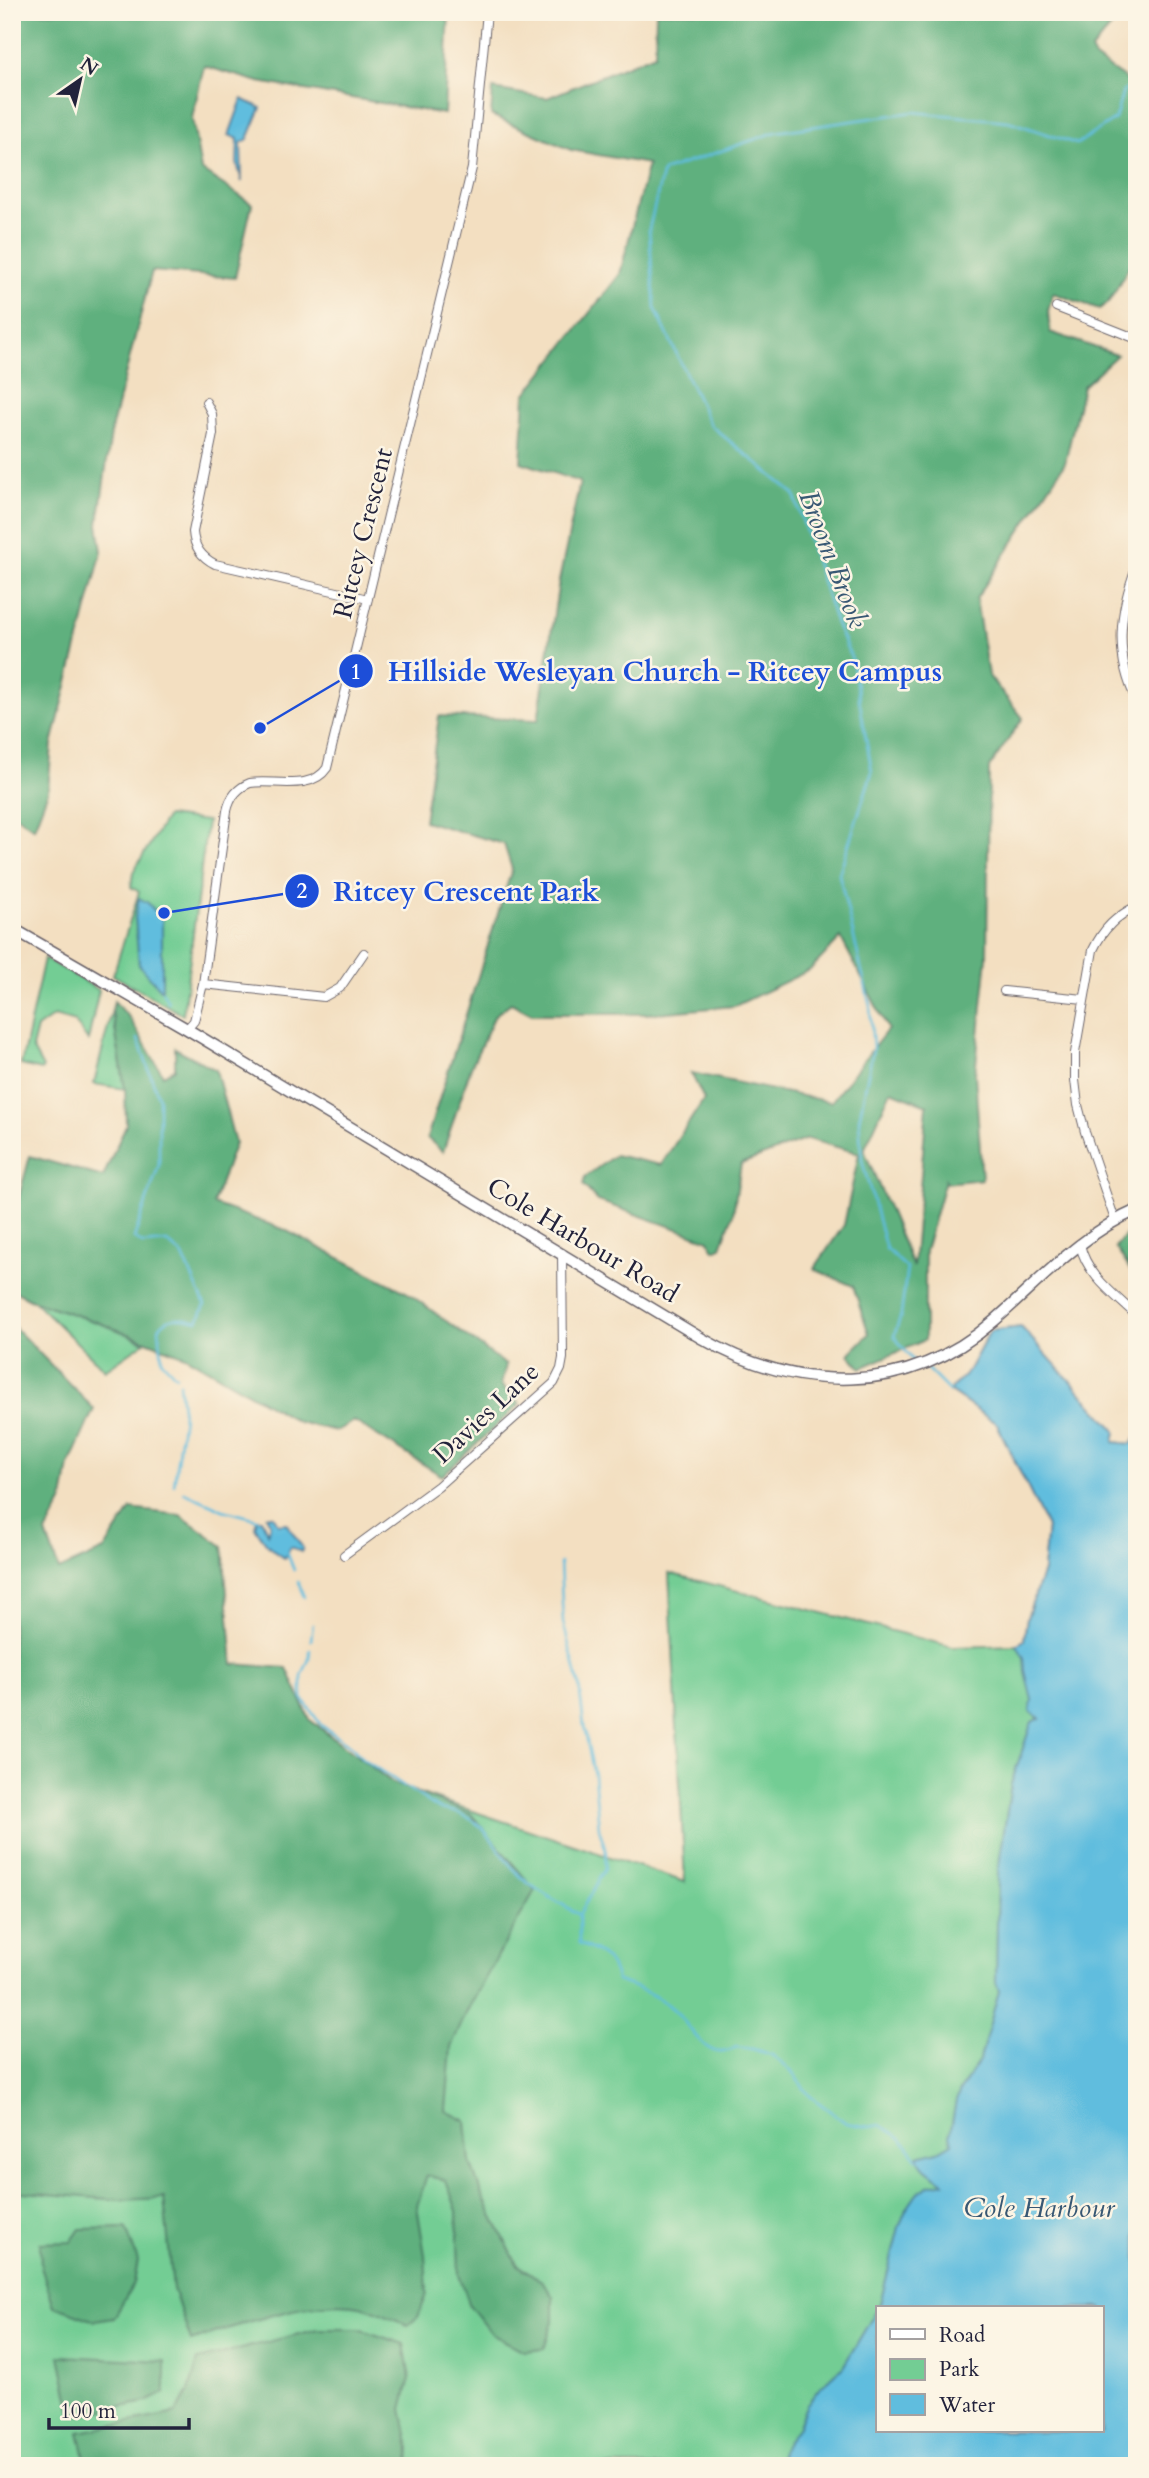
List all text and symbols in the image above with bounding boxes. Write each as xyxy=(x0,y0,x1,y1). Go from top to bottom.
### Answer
north arrow xyxy=(46,46,116,116)
text: N xyxy=(75,51,103,82)
street label: Ritcey Crescent xyxy=(325,444,401,622)
water label: Broom Brook xyxy=(789,485,877,634)
callout: Hillside Wesleyan Church - Ritcey Campus xyxy=(338,647,956,696)
text: Hillside Wesleyan Church - Ritcey Campus xyxy=(388,653,942,691)
text: 1 xyxy=(351,658,361,687)
callout: Ritcey Crescent Park xyxy=(284,866,613,915)
text: Ritcey Crescent Park xyxy=(333,873,599,911)
text: 2 xyxy=(297,877,308,906)
street label: Cole Harbour Road xyxy=(481,1169,685,1311)
street label: Davies Lane xyxy=(425,1355,547,1471)
water label: Cole Harbour xyxy=(963,2189,1115,2227)
legend xyxy=(876,2306,1104,2432)
text: Road xyxy=(939,2321,985,2350)
text: Park xyxy=(939,2355,980,2384)
scale bar xyxy=(49,2387,189,2431)
text: Water xyxy=(938,2391,995,2420)
text: 100 m xyxy=(60,2397,116,2426)

